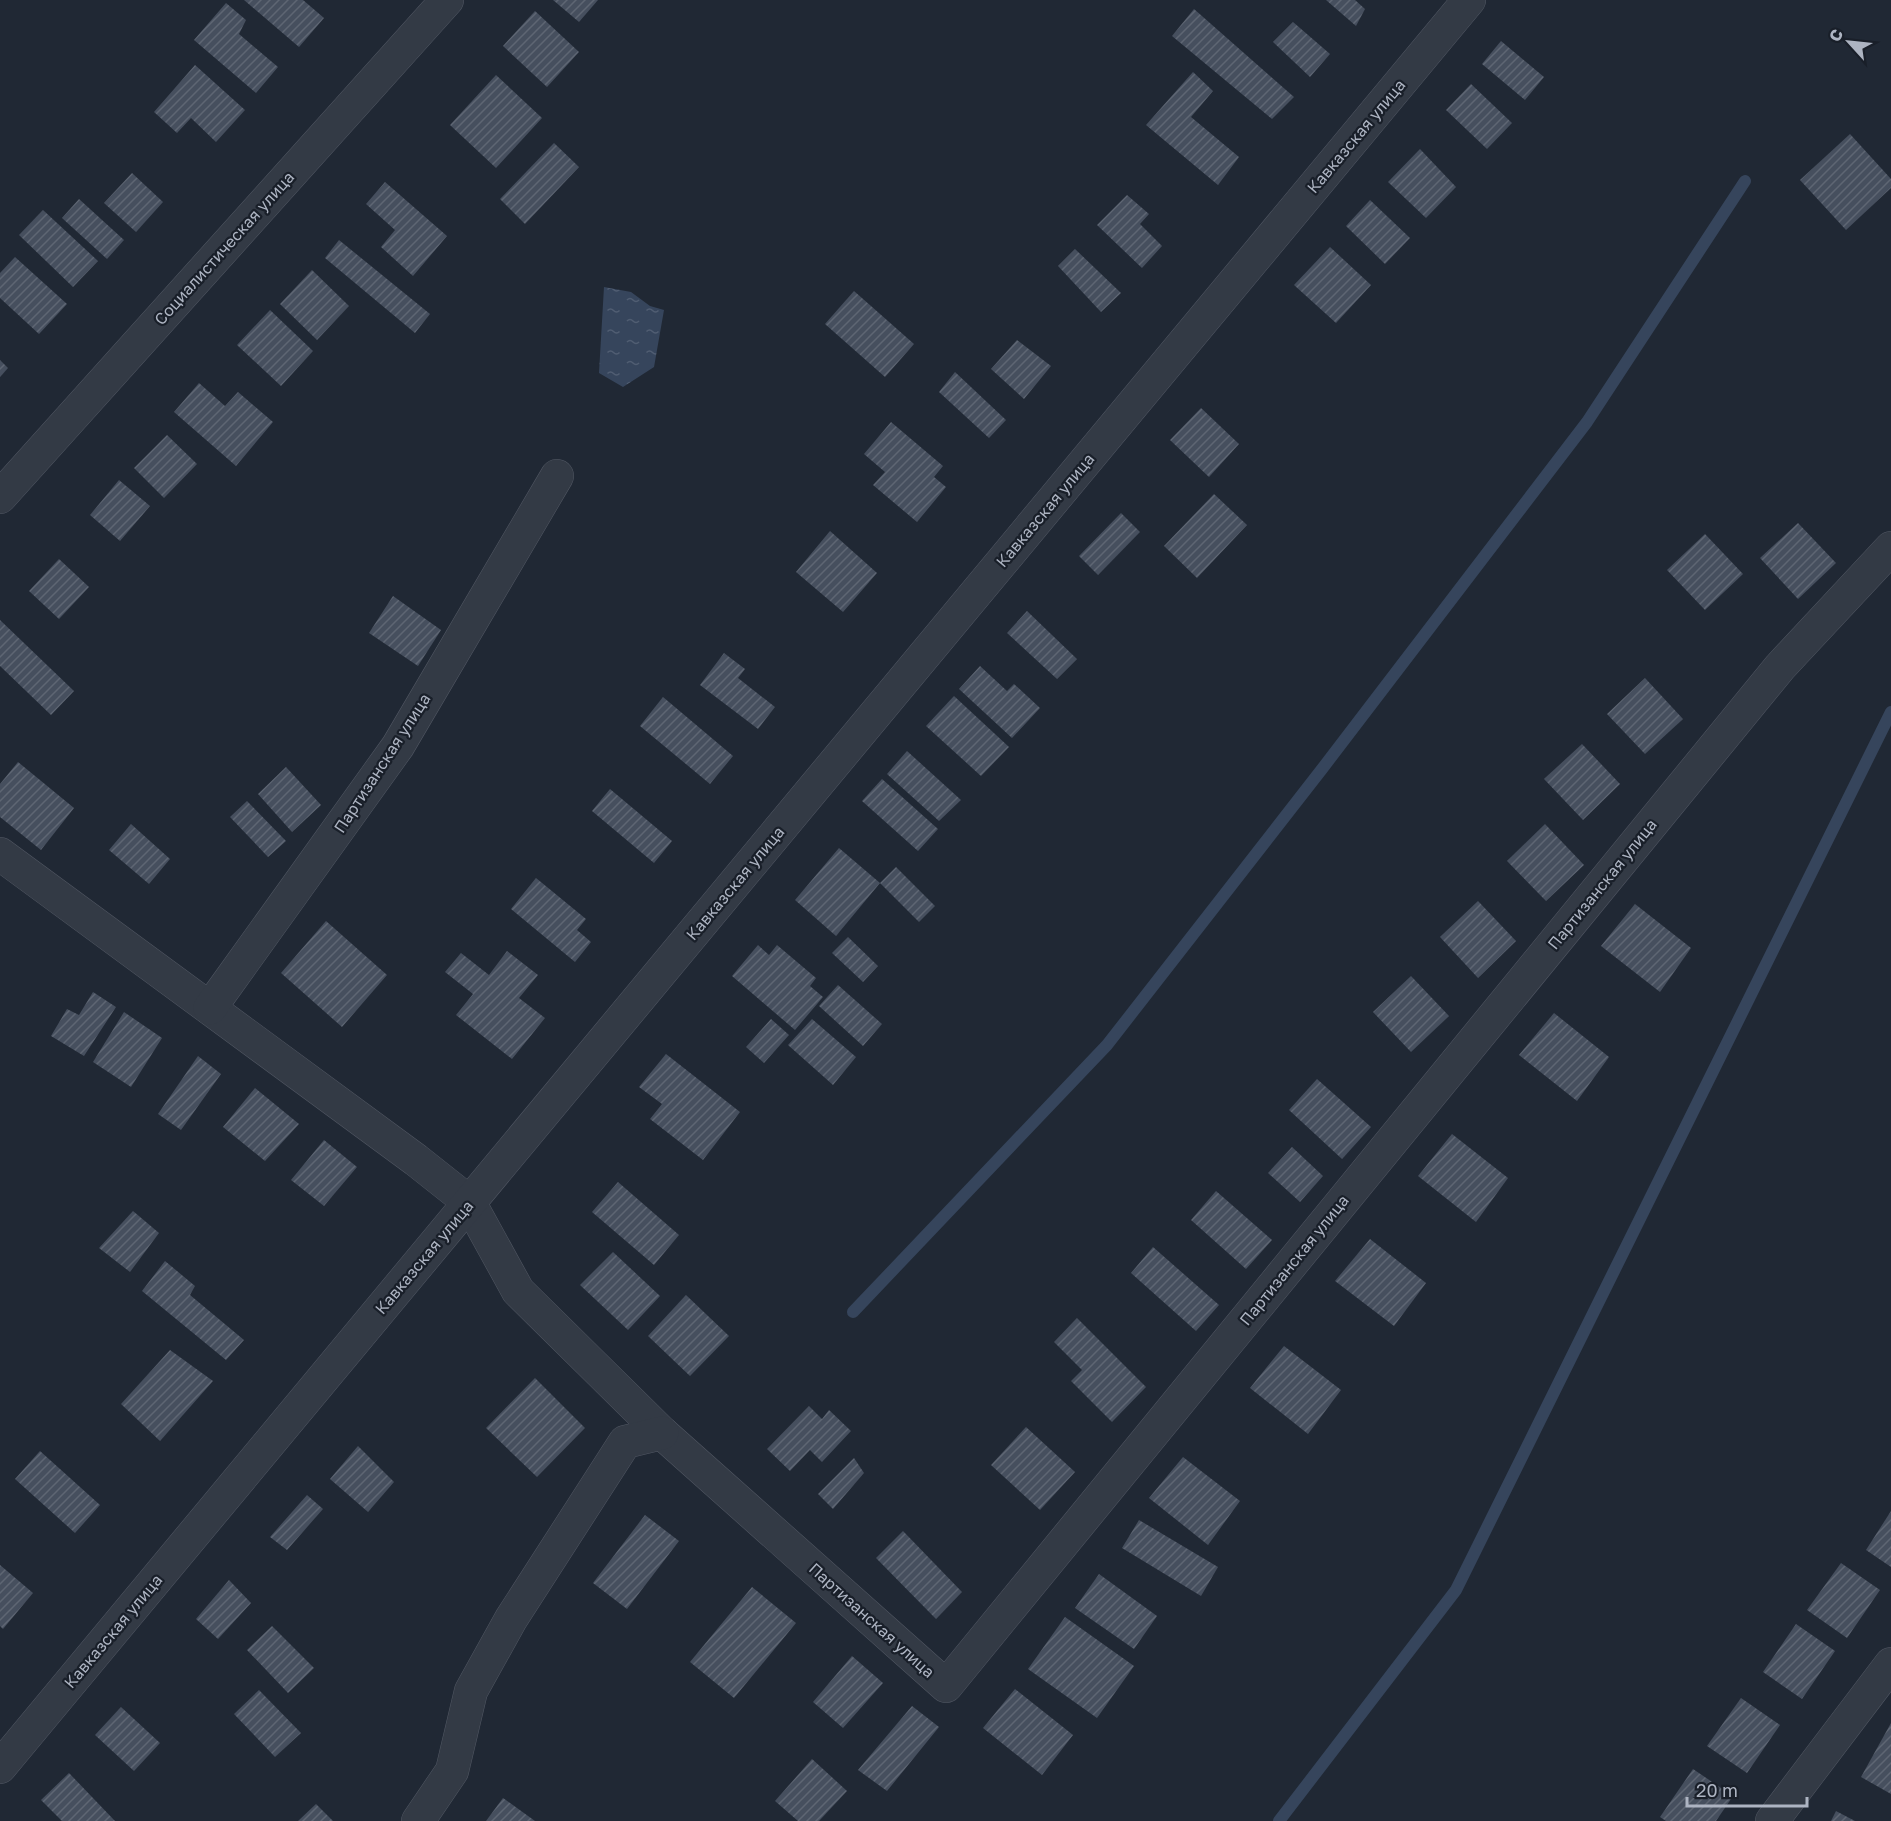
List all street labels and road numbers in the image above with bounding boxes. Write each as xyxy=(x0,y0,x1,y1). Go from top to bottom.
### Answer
street label: Кавказская улица xyxy=(1303,75,1409,197)
street label: Социалистическая улица xyxy=(150,167,298,329)
street label: Кавказская улица xyxy=(992,449,1098,571)
street label: Партизанская улица xyxy=(329,689,435,837)
street label: Партизанская улица xyxy=(1543,815,1661,953)
street label: Кавказская улица xyxy=(682,822,788,944)
street label: Партизанская улица xyxy=(1235,1191,1353,1329)
street label: Кавказская улица xyxy=(371,1196,477,1318)
street label: Партизанская улица xyxy=(805,1558,939,1682)
street label: Кавказская улица xyxy=(60,1570,166,1692)

